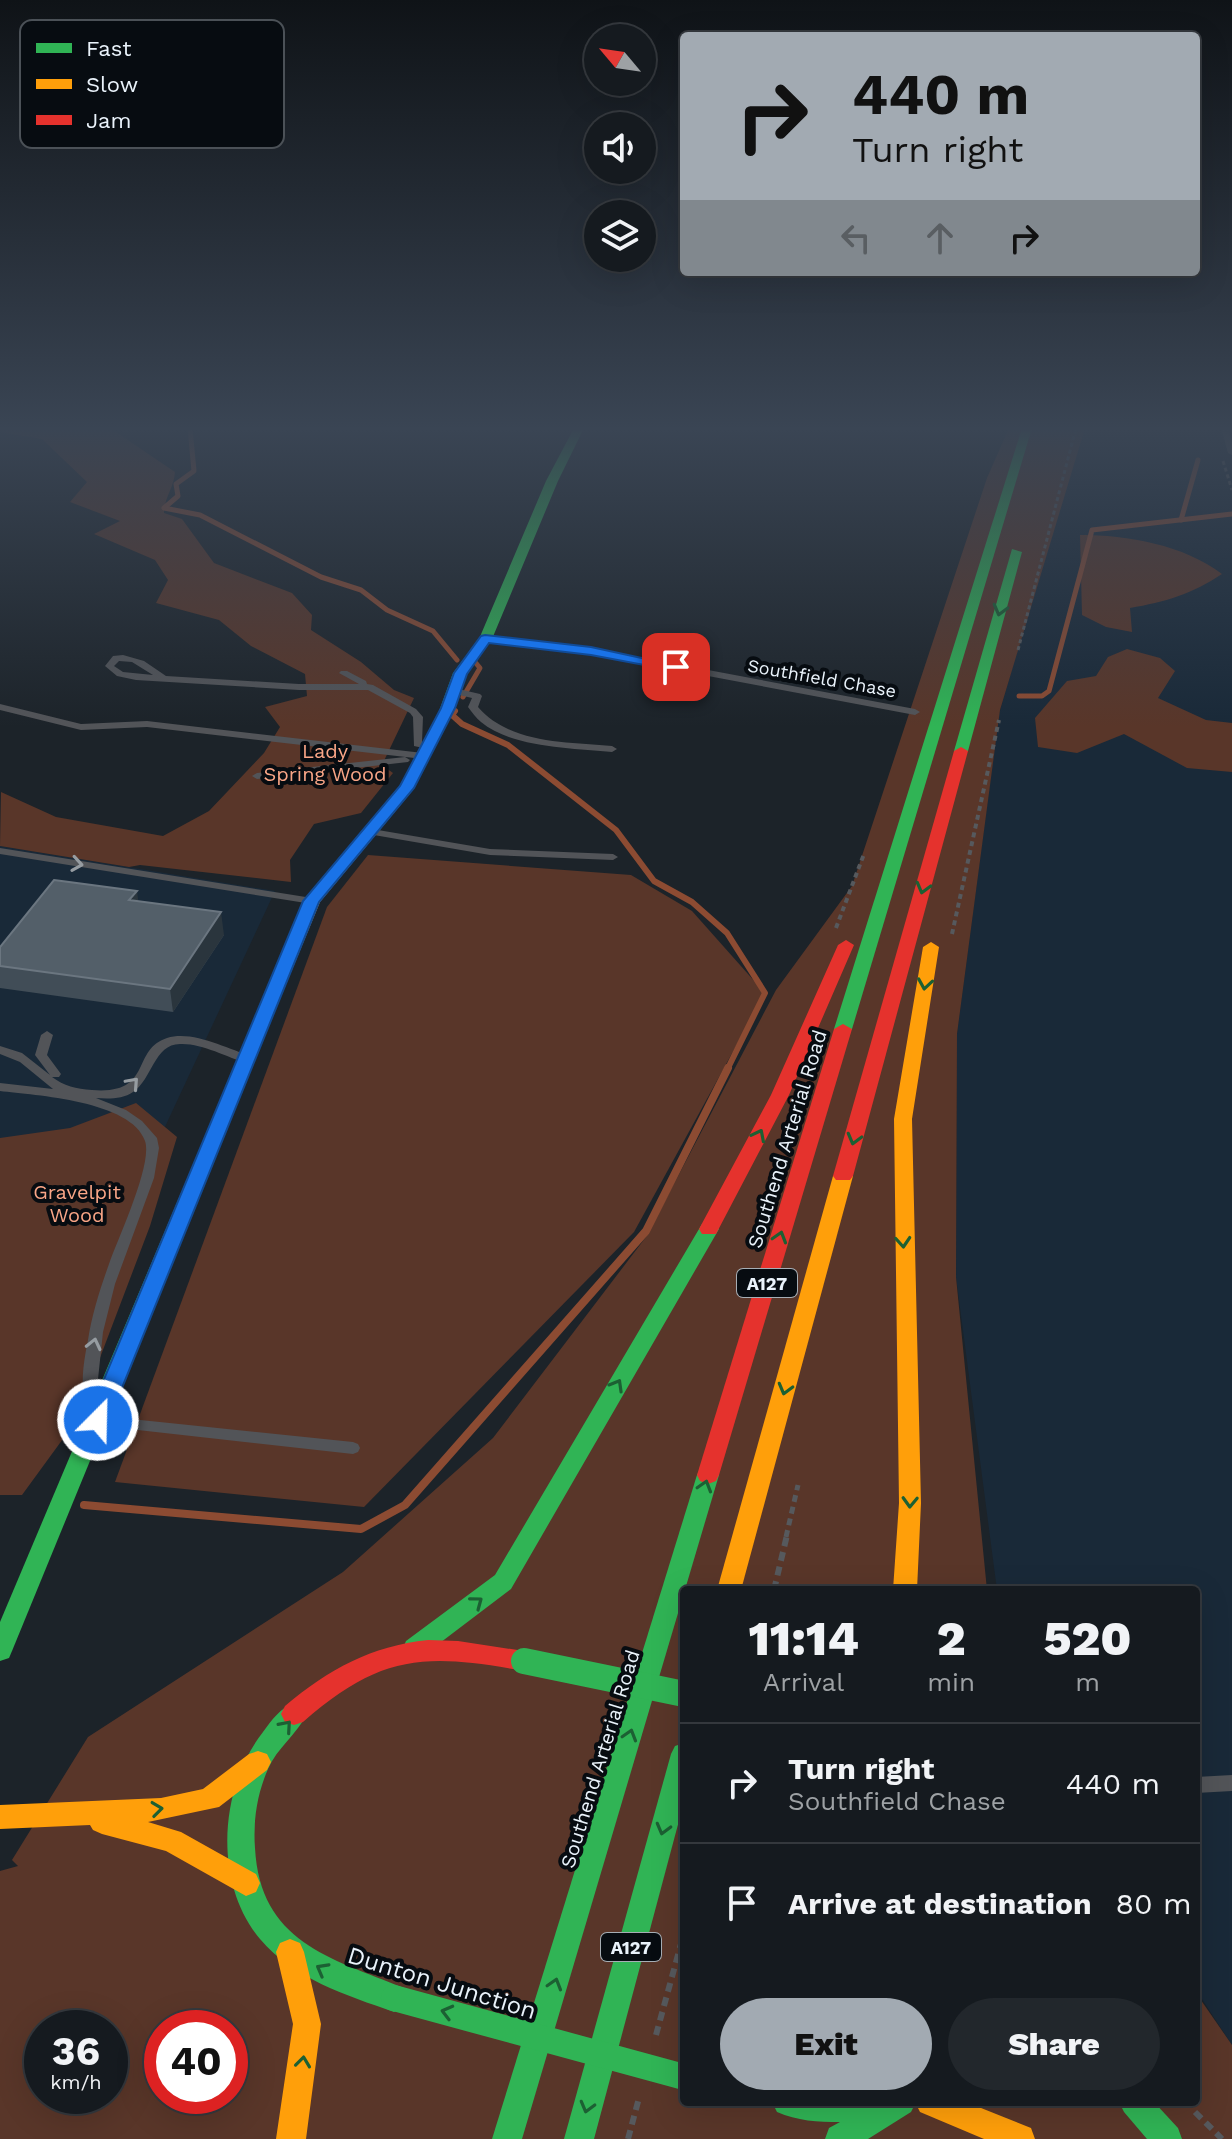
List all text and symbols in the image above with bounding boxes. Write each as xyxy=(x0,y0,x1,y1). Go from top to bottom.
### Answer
legend xyxy=(20,20,284,148)
north arrow xyxy=(584,24,656,96)
map controls xyxy=(584,24,656,272)
text: Fast xyxy=(86,36,132,61)
text: 440 m xyxy=(852,62,1029,128)
icon: right xyxy=(720,64,824,168)
text: Slow xyxy=(86,72,138,97)
text: Jam xyxy=(86,108,131,133)
button: sound xyxy=(584,112,656,184)
text: Turn right xyxy=(852,129,1023,171)
button: layers xyxy=(584,200,656,272)
icon: left xyxy=(834,216,878,260)
icon: ahead xyxy=(918,216,962,260)
icon: right xyxy=(1002,216,1046,260)
one-way arrow xyxy=(993,603,1010,617)
pin xyxy=(642,633,710,701)
icon: arrive xyxy=(654,645,698,689)
street label: Southfield Chase xyxy=(746,655,898,701)
park label: Lady Spring Wood xyxy=(263,739,387,786)
one-way arrow xyxy=(70,855,84,872)
one-way arrow xyxy=(916,880,933,894)
one-way arrow xyxy=(917,977,934,991)
street label: Southend Arterial Road xyxy=(742,1027,832,1251)
one-way arrow xyxy=(123,1077,138,1092)
one-way arrow xyxy=(750,1128,765,1143)
one-way arrow xyxy=(847,1131,863,1145)
park label: Gravelpit Wood xyxy=(33,1180,121,1227)
one-way arrow xyxy=(771,1231,787,1245)
one-way arrow xyxy=(895,1236,912,1249)
road number: A127 xyxy=(737,1269,797,1297)
one-way arrow xyxy=(85,1338,102,1351)
position arrow xyxy=(56,1378,140,1462)
one-way arrow xyxy=(607,1379,623,1394)
one-way arrow xyxy=(778,1382,794,1396)
one-way arrow xyxy=(696,1480,712,1494)
one-way arrow xyxy=(901,1496,919,1509)
one-way arrow xyxy=(468,1597,483,1611)
text: 11:14 xyxy=(748,1610,859,1667)
text: 2 xyxy=(937,1610,966,1667)
text: 520 xyxy=(1043,1610,1132,1667)
street label: Southend Arterial Road xyxy=(555,1647,645,1871)
text: Arrival xyxy=(763,1667,844,1697)
text: min xyxy=(927,1667,975,1697)
text: m xyxy=(1075,1667,1100,1697)
one-way arrow xyxy=(276,1721,291,1735)
one-way arrow xyxy=(621,1729,637,1743)
text: Turn right xyxy=(788,1751,934,1786)
icon: right xyxy=(720,1761,764,1805)
text: 440 m xyxy=(1066,1766,1160,1801)
text: Southfield Chase xyxy=(788,1786,1006,1816)
one-way arrow xyxy=(150,1801,164,1818)
one-way arrow xyxy=(656,1822,672,1836)
icon: arrive xyxy=(720,1881,764,1925)
text: Arrive at destination xyxy=(788,1886,1092,1921)
text: 80 m xyxy=(1116,1886,1192,1921)
road number: A127 xyxy=(601,1933,661,1961)
street label: Dunton Junction xyxy=(344,1941,540,2025)
one-way arrow xyxy=(316,1963,330,1979)
one-way arrow xyxy=(546,1978,562,1991)
button: Exit xyxy=(720,1998,932,2090)
button: Share xyxy=(948,1998,1160,2090)
one-way arrow xyxy=(440,2005,454,2021)
speed limit sign: 40 xyxy=(144,2010,248,2114)
text: 36 xyxy=(52,2028,100,2075)
one-way arrow xyxy=(294,2055,311,2068)
text: km/h xyxy=(50,2070,102,2094)
one-way arrow xyxy=(580,2100,597,2114)

